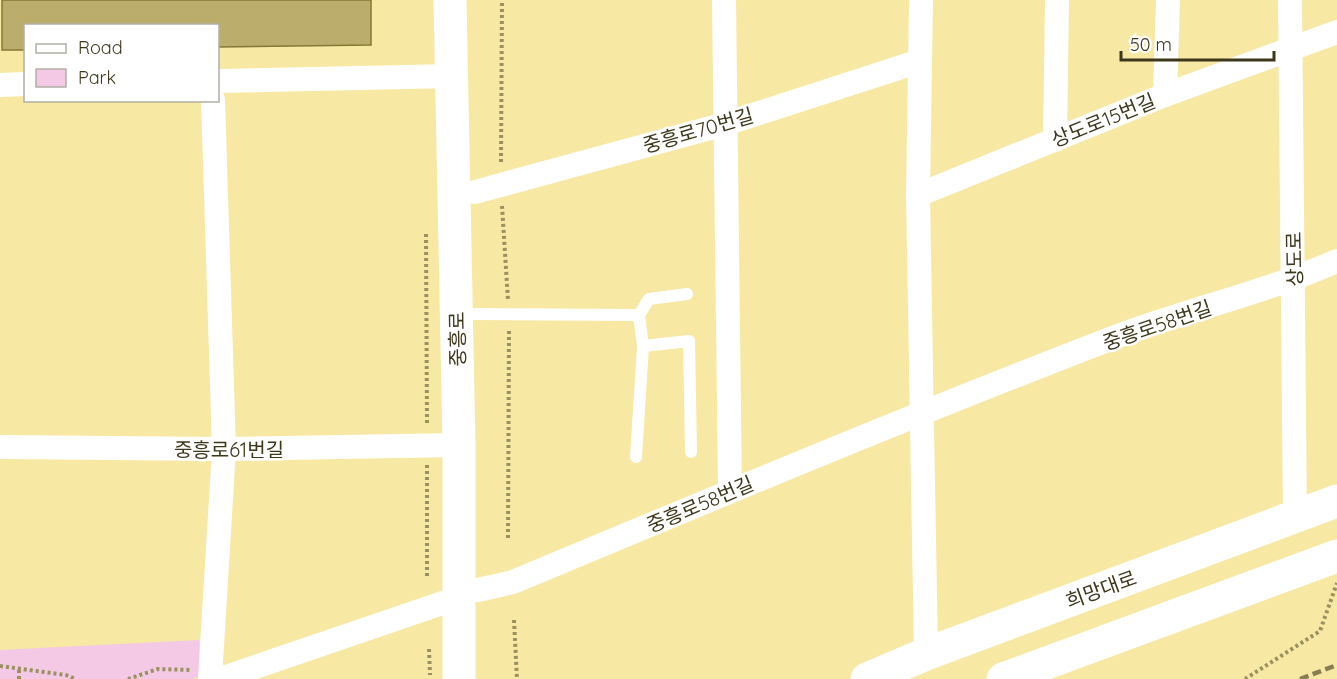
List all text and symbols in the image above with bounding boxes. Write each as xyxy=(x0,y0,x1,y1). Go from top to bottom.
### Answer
legend xyxy=(24,24,219,102)
scale bar xyxy=(1121,24,1274,62)
text: 50 m xyxy=(1130,33,1172,56)
text: Road xyxy=(78,36,123,59)
text: Park xyxy=(78,66,116,89)
street label: 상도로15번길 xyxy=(1047,88,1159,152)
street label: 중흥로70번길 xyxy=(640,102,756,158)
street label: 상도로 xyxy=(1281,231,1307,287)
street label: 중흥로58번길 xyxy=(1099,295,1215,355)
street label: 중흥로 xyxy=(444,311,470,367)
street label: 중흥로61번길 xyxy=(174,437,284,462)
street label: 중흥로58번길 xyxy=(643,470,757,538)
street label: 희망대로 xyxy=(1062,565,1140,613)

